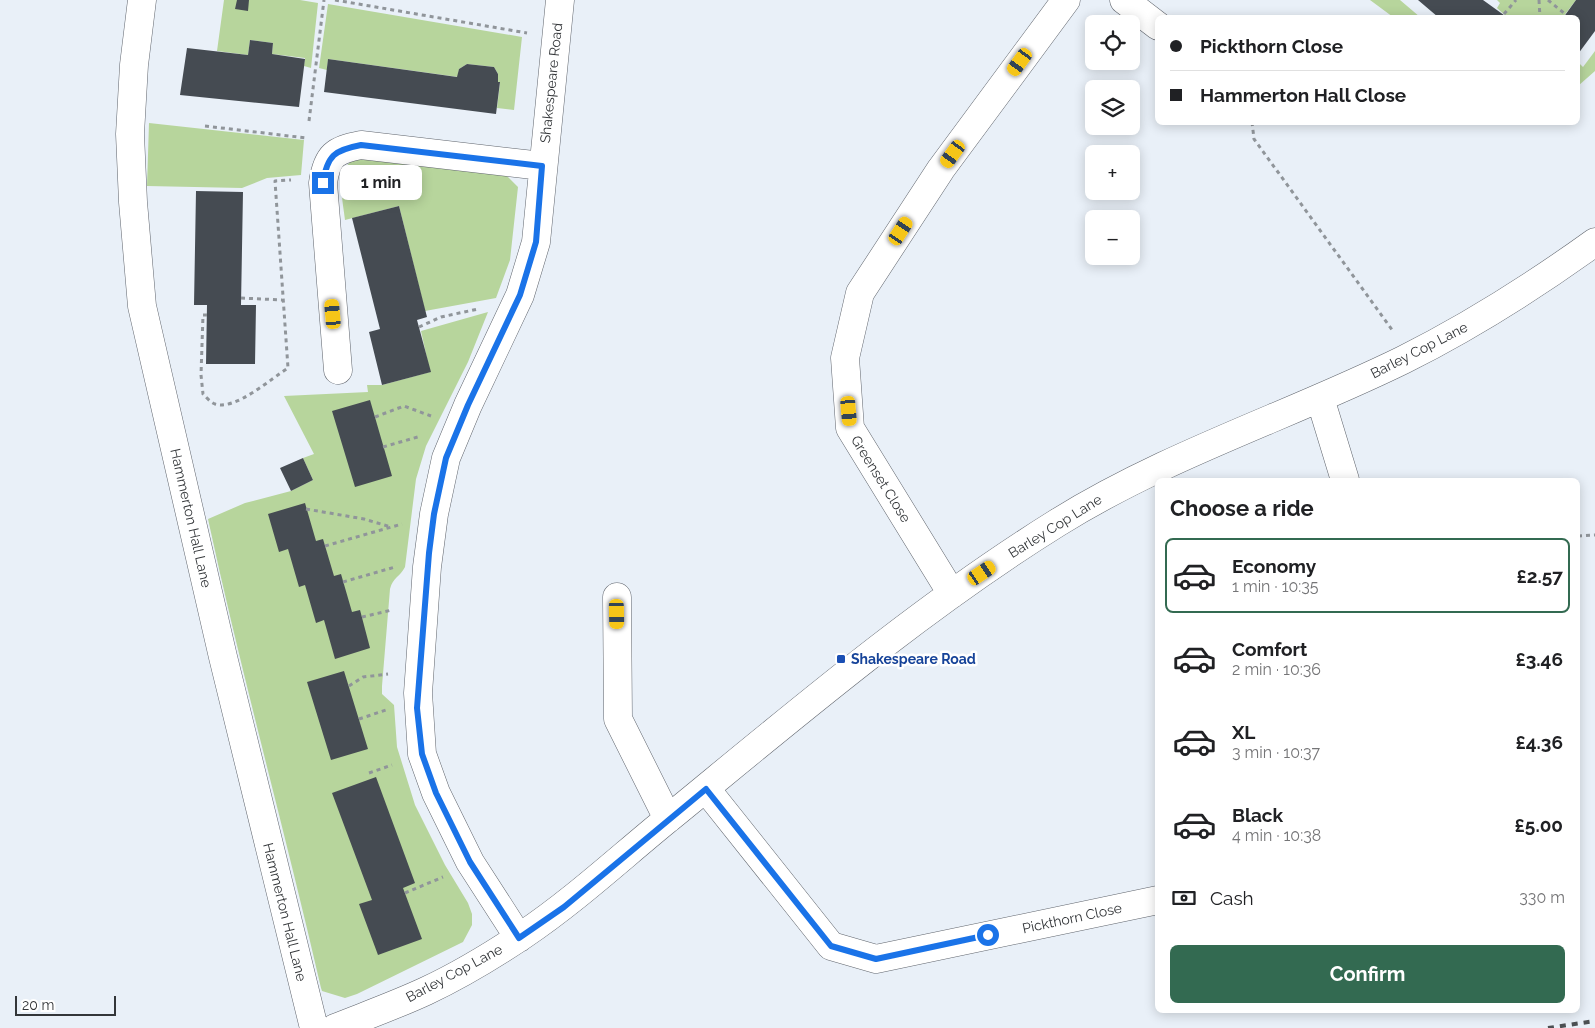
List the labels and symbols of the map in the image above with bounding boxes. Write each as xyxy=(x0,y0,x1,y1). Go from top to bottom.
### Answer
street label: Shakespeare Road xyxy=(537,22,565,144)
car xyxy=(1005,45,1034,79)
car xyxy=(938,137,967,171)
callout: 1 min xyxy=(340,166,423,200)
route end xyxy=(312,172,334,194)
car xyxy=(886,214,915,248)
car xyxy=(324,298,341,330)
street label: Barley Cop Lane xyxy=(1368,319,1470,381)
car xyxy=(840,395,857,427)
street label: Greenset Close xyxy=(848,433,914,525)
street label: Hammerton Hall Lane xyxy=(167,447,215,589)
street label: Barley Cop Lane xyxy=(1005,491,1105,561)
car xyxy=(965,558,998,588)
car xyxy=(609,599,624,629)
place label: Shakespeare Road xyxy=(851,651,976,667)
marker: Shakespeare Road xyxy=(835,653,847,665)
street label: Hammerton Hall Lane xyxy=(260,841,310,983)
street label: Pickthorn Close xyxy=(1021,900,1123,936)
route start xyxy=(977,924,999,946)
street label: Barley Cop Lane xyxy=(403,941,505,1005)
scale bar xyxy=(15,993,116,1016)

